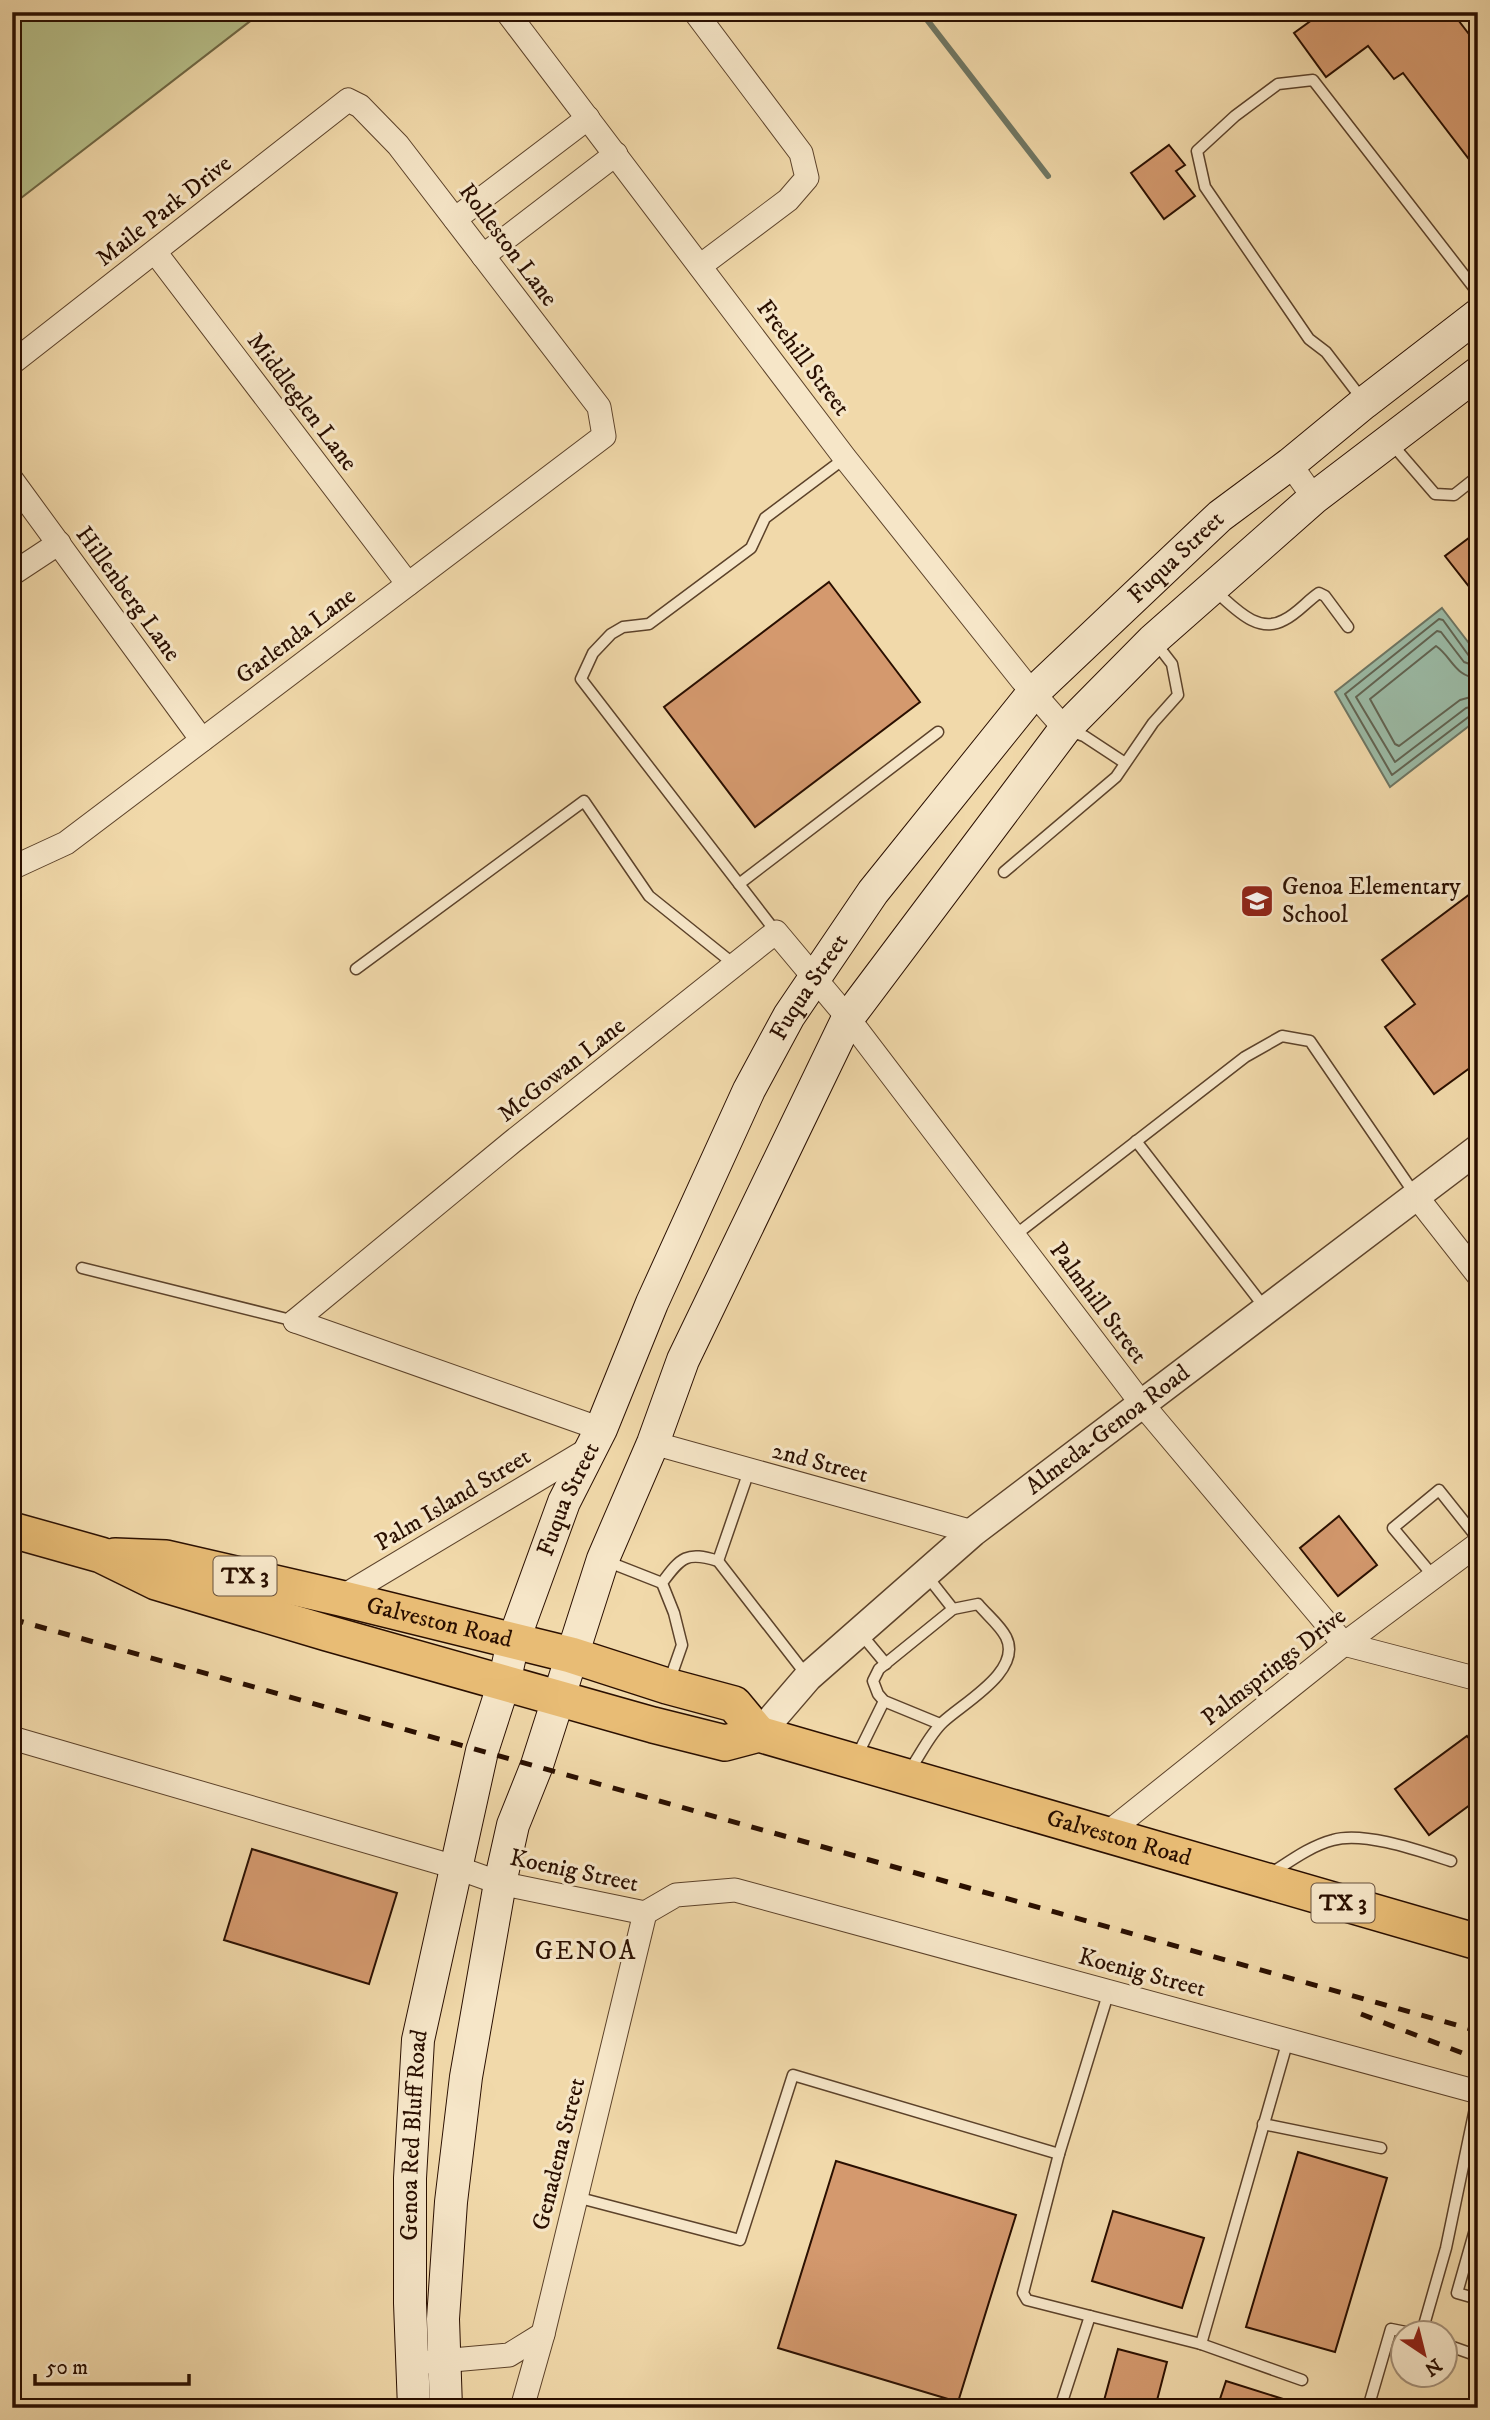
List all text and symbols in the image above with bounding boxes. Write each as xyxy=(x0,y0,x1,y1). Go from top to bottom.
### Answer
street label: Maile Park Drive xyxy=(90,149,238,273)
street label: Rolleston Lane xyxy=(452,177,564,313)
street label: Freehill Street xyxy=(750,294,857,422)
street label: Middleglen Lane xyxy=(240,327,364,477)
street label: Fuqua Street xyxy=(1122,505,1231,610)
street label: Hillenberg Lane xyxy=(69,520,187,668)
street label: Garlenda Lane xyxy=(230,581,362,691)
place label: Genoa Elementary School xyxy=(1282,872,1461,930)
school or university icon: Genoa Elementary School xyxy=(1238,882,1276,920)
street label: Fuqua Street xyxy=(764,928,855,1045)
street label: McGowan Lane xyxy=(492,1011,632,1129)
street label: Palmhill Street xyxy=(1043,1236,1154,1370)
street label: Almeda-Genoa Road xyxy=(1020,1358,1196,1502)
street label: 2nd Street xyxy=(769,1436,872,1490)
street label: Fuqua Street xyxy=(531,1437,607,1560)
street label: Palm Island Street xyxy=(370,1442,536,1558)
road number: TX 3 xyxy=(214,1556,276,1596)
street label: Galveston Road xyxy=(363,1590,516,1655)
street label: Palmsprings Drive xyxy=(1196,1601,1352,1733)
street label: Galveston Road xyxy=(1043,1803,1195,1873)
street label: Koenig Street xyxy=(507,1843,641,1899)
road number: TX 3 xyxy=(1312,1884,1374,1922)
district label: GENOA xyxy=(535,1935,637,1968)
street label: Koenig Street xyxy=(1075,1942,1209,2004)
street label: Genoa Red Bluff Road xyxy=(395,2027,435,2241)
street label: Genadena Street xyxy=(526,2074,593,2233)
north arrow xyxy=(1388,2318,1458,2388)
scale bar xyxy=(35,2343,189,2387)
text: N xyxy=(1420,2353,1446,2381)
text: 50 m xyxy=(46,2355,88,2381)

